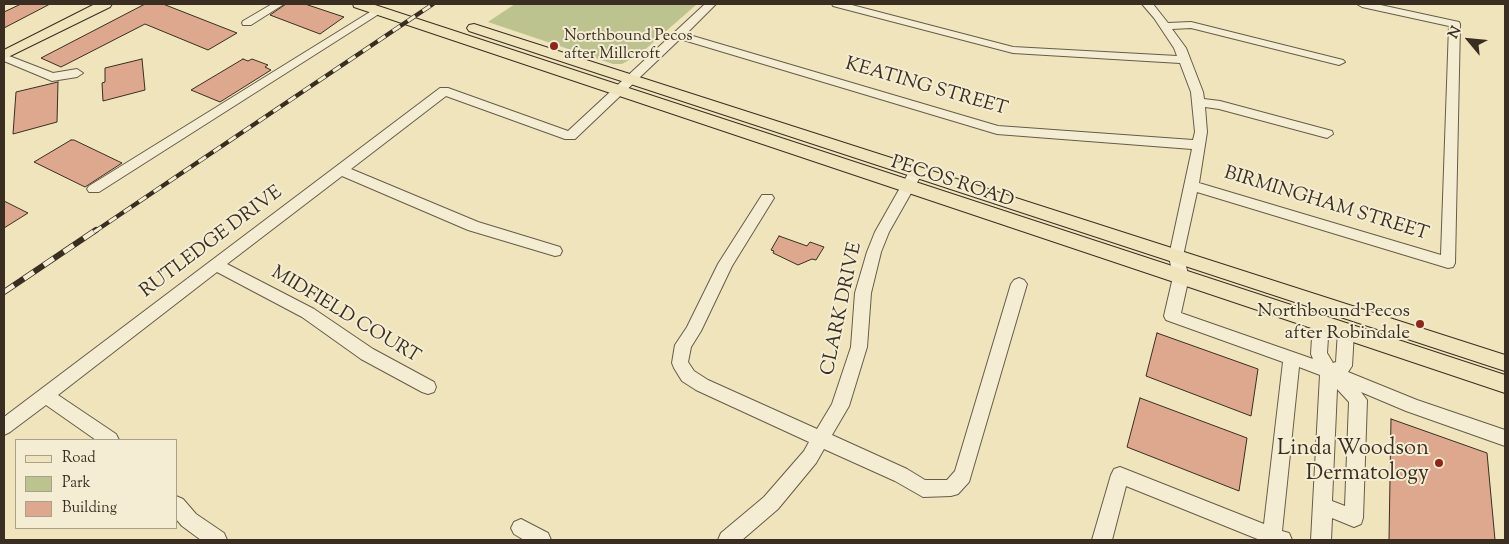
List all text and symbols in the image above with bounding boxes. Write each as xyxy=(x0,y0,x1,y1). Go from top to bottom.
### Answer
north arrow xyxy=(1444,15,1494,65)
text: N xyxy=(1444,23,1467,43)
place label: Northbound Pecos after Millcroft xyxy=(564,27,693,65)
marker: Northbound Pecos after Millcroft xyxy=(548,40,560,52)
street label: KEATING STREET xyxy=(842,54,1010,122)
street label: PECOS ROAD xyxy=(888,152,1016,214)
street label: BIRMINGHAM STREET xyxy=(1221,163,1431,247)
street label: RUTLEDGE DRIVE xyxy=(136,182,288,304)
street label: CLARK DRIVE xyxy=(818,240,868,378)
street label: MIDFIELD COURT xyxy=(266,262,424,370)
place label: Northbound Pecos after Robindale xyxy=(1257,302,1410,346)
marker: Northbound Pecos after Robindale xyxy=(1414,318,1426,330)
place label: Linda Woodson Dermatology xyxy=(1277,437,1429,488)
legend xyxy=(15,439,178,529)
text: Road xyxy=(62,448,96,469)
marker: Linda Woodson Dermatology xyxy=(1433,457,1445,469)
text: Park xyxy=(62,473,91,494)
text: Building xyxy=(62,498,117,519)

